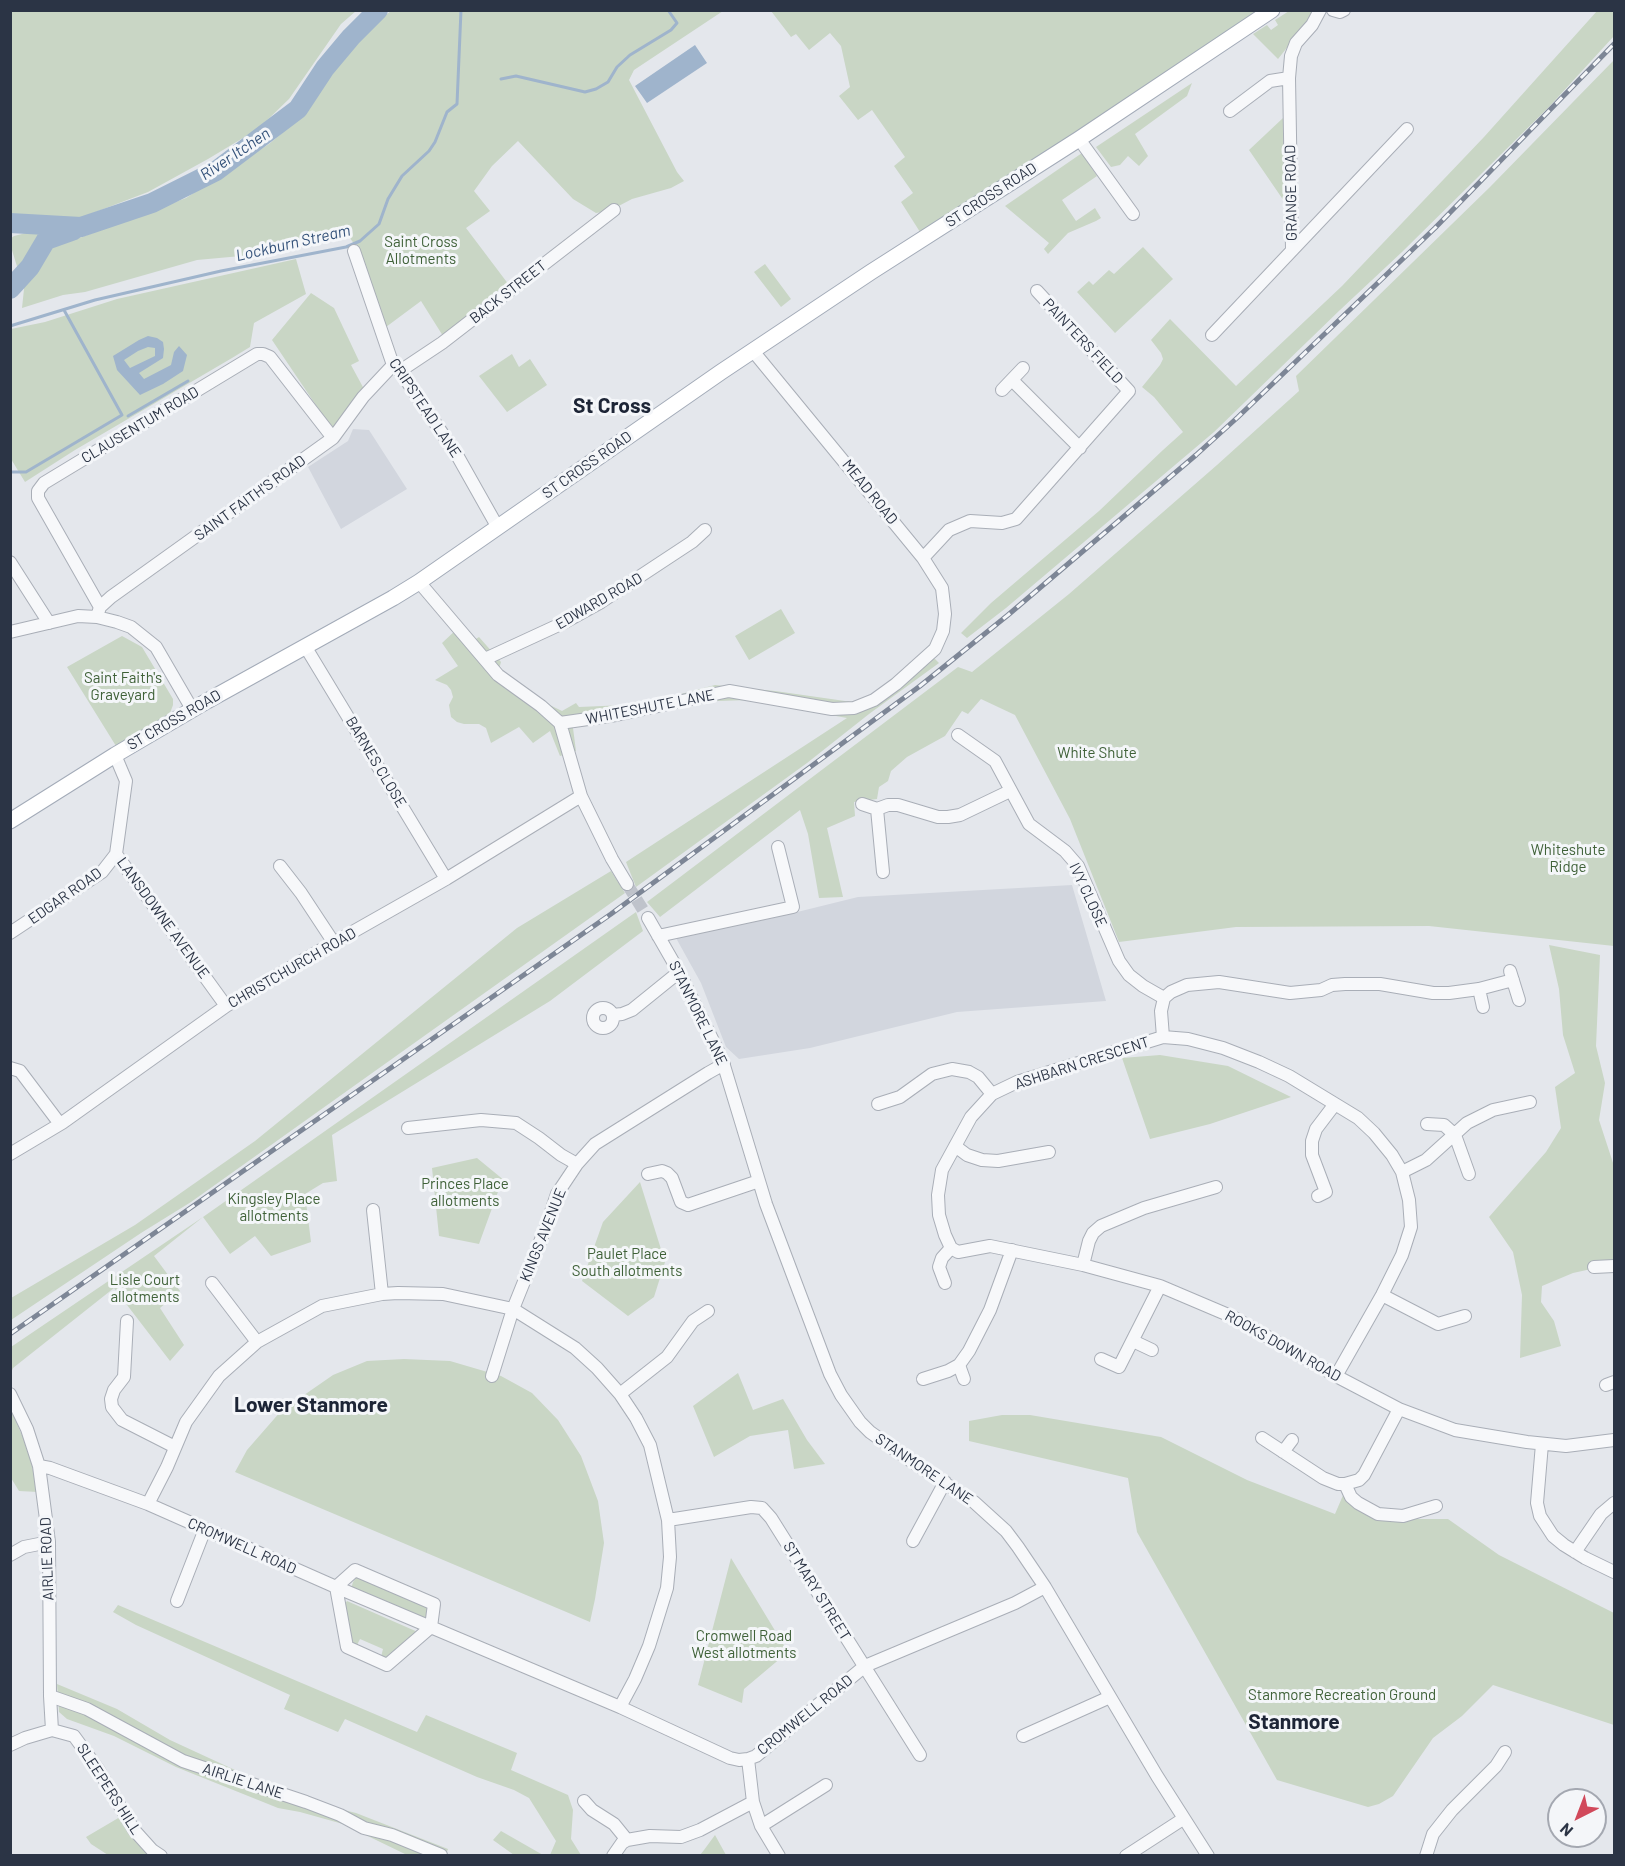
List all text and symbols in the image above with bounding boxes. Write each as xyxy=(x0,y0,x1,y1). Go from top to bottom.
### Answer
water label: River Itchen xyxy=(196,124,274,184)
street label: GRANGE ROAD xyxy=(1281,145,1301,241)
street label: ST CROSS ROAD xyxy=(942,159,1040,231)
water label: Lockburn Stream xyxy=(234,220,352,266)
park label: Saint Cross Allotments xyxy=(384,233,458,268)
street label: BACK STREET xyxy=(466,257,550,327)
street label: PAINTERS FIELD xyxy=(1039,295,1127,387)
street label: CRIPSTEAD LANE xyxy=(385,355,465,461)
street label: CLAUSENTUM ROAD xyxy=(78,383,202,467)
district label: St Cross xyxy=(573,393,651,419)
street label: ST CROSS ROAD xyxy=(539,428,635,502)
street label: SAINT FAITH'S ROAD xyxy=(191,452,309,544)
street label: MEAD ROAD xyxy=(838,456,902,528)
street label: EDWARD ROAD xyxy=(552,569,646,633)
park label: Saint Faith's Graveyard xyxy=(84,669,162,704)
street label: ST CROSS ROAD xyxy=(124,686,224,754)
street label: WHITESHUTE LANE xyxy=(584,686,716,728)
street label: BARNES CLOSE xyxy=(342,713,410,811)
park label: White Shute xyxy=(1057,744,1137,762)
park label: Whiteshute Ridge xyxy=(1531,841,1605,876)
street label: LANSDOWNE AVENUE xyxy=(113,854,213,982)
street label: IVY CLOSE xyxy=(1065,860,1111,930)
street label: EDGAR ROAD xyxy=(25,864,105,928)
street label: CHRISTCHURCH ROAD xyxy=(225,924,359,1012)
street label: STANMORE LANE xyxy=(665,958,731,1068)
street label: ASHBARN CRESCENT xyxy=(1012,1033,1152,1093)
park label: Princes Place allotments xyxy=(421,1175,509,1210)
street label: KINGS AVENUE xyxy=(516,1186,570,1284)
park label: Kingsley Place allotments xyxy=(227,1190,321,1225)
park label: Paulet Place South allotments xyxy=(572,1245,682,1280)
park label: Lisle Court allotments xyxy=(110,1271,180,1306)
street label: ROOKS DOWN ROAD xyxy=(1222,1307,1344,1385)
district label: Lower Stanmore xyxy=(234,1392,388,1418)
street label: STANMORE LANE xyxy=(872,1430,976,1508)
street label: CROMWELL ROAD xyxy=(185,1514,299,1578)
street label: AIRLIE ROAD xyxy=(37,1517,57,1601)
street label: ST MARY STREET xyxy=(779,1538,855,1644)
park label: Cromwell Road West allotments xyxy=(691,1627,797,1662)
street label: CROMWELL ROAD xyxy=(754,1671,856,1759)
park label: Stanmore Recreation Ground xyxy=(1248,1686,1436,1704)
district label: Stanmore xyxy=(1248,1709,1340,1735)
street label: SLEEPERS HILL xyxy=(73,1740,145,1838)
street label: AIRLIE LANE xyxy=(200,1759,286,1803)
north arrow xyxy=(1547,1788,1607,1848)
text: N xyxy=(1556,1820,1576,1841)

